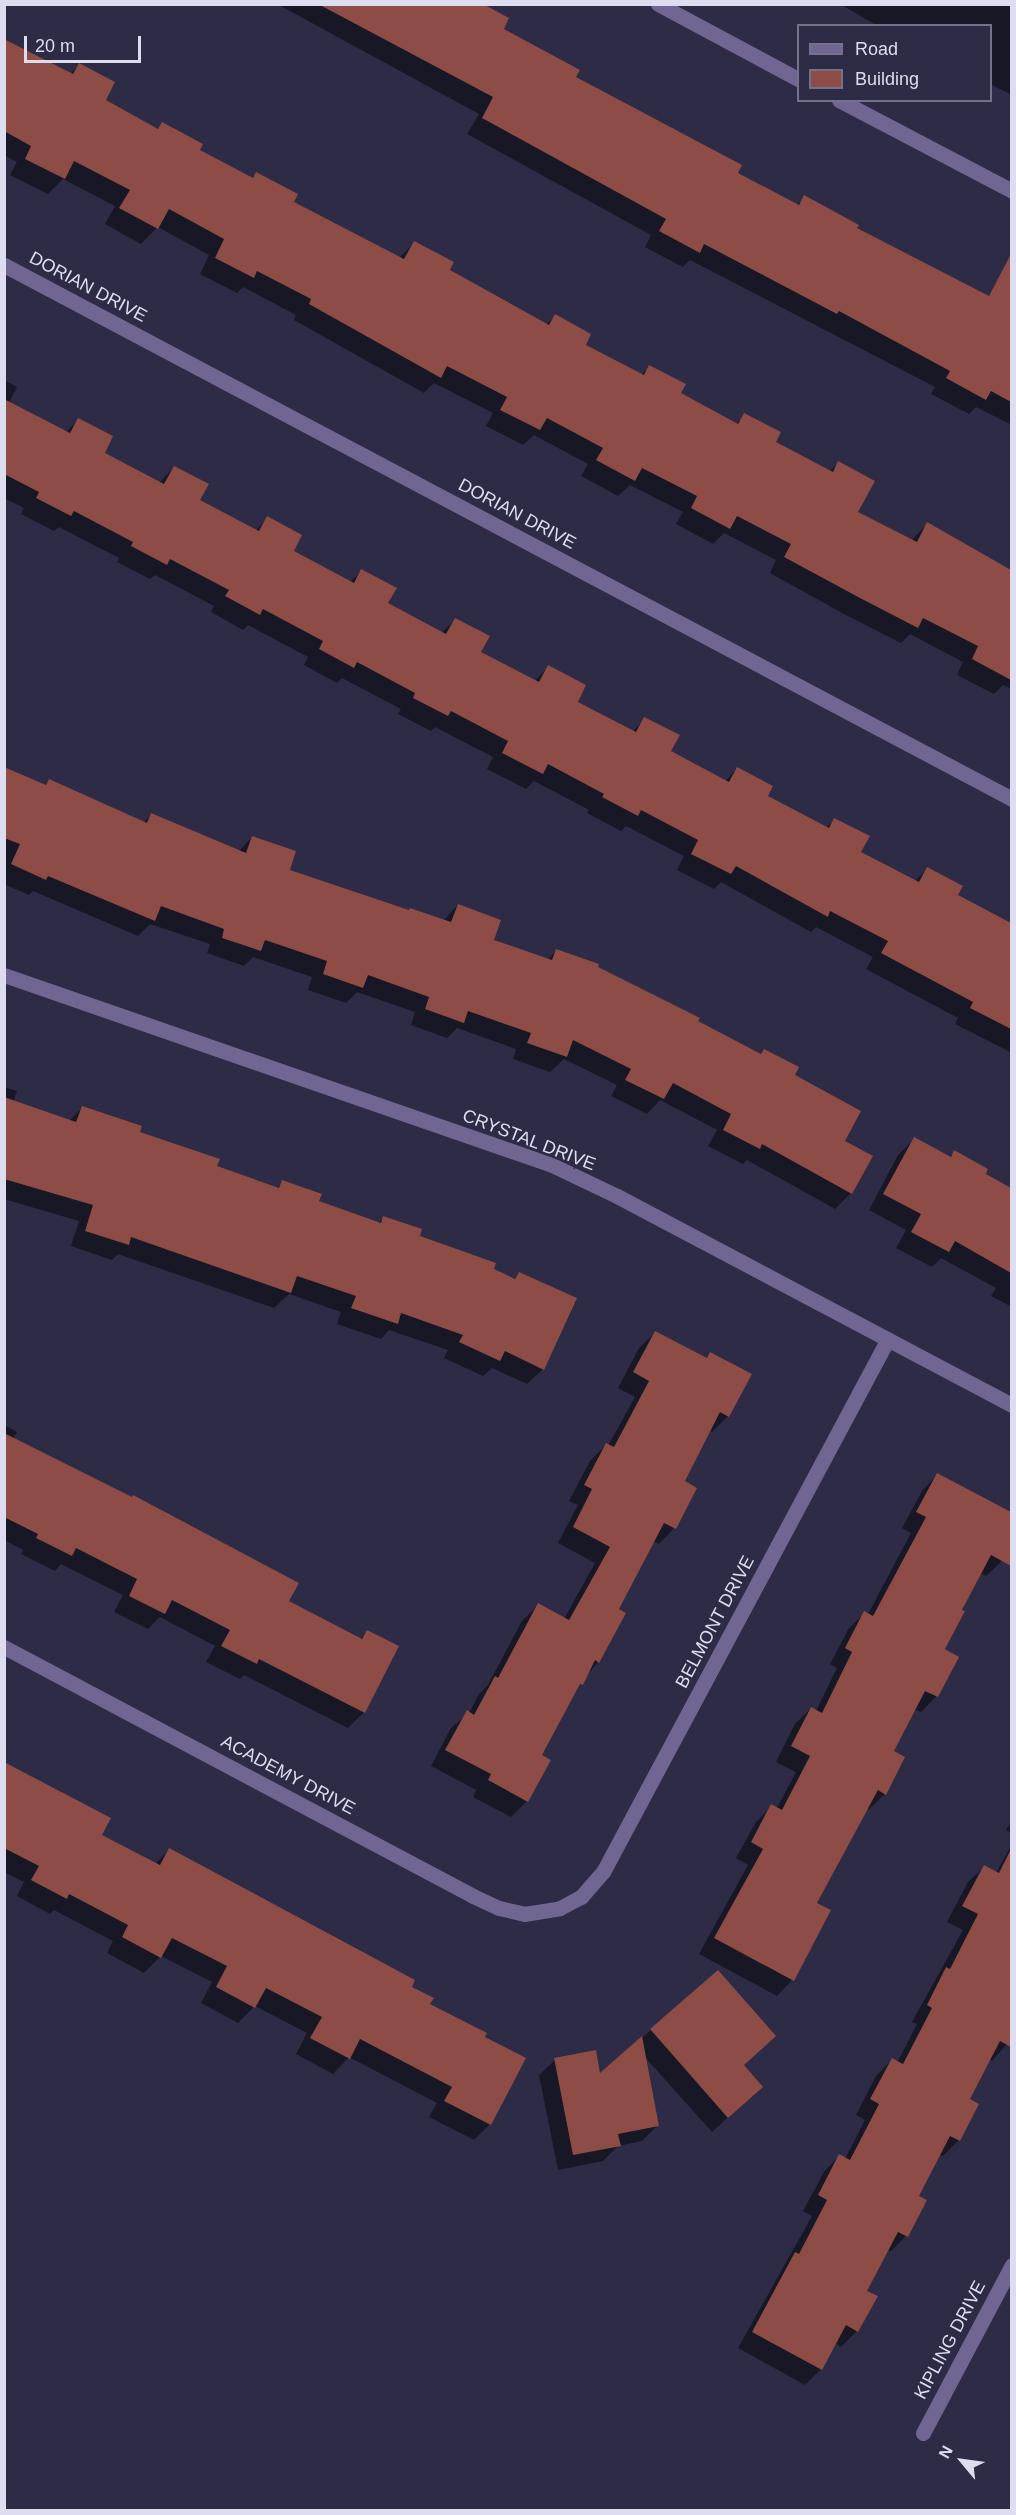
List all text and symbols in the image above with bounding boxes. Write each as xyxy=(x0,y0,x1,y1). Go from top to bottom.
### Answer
scale bar xyxy=(27,24,144,62)
legend xyxy=(797,24,992,102)
text: 20 m xyxy=(35,36,75,56)
text: Road xyxy=(855,39,898,59)
text: Building xyxy=(855,69,919,89)
street label: DORIAN DRIVE xyxy=(26,247,150,327)
street label: DORIAN DRIVE xyxy=(455,474,579,554)
street label: CRYSTAL DRIVE xyxy=(459,1105,599,1175)
street label: BELMONT DRIVE xyxy=(671,1552,759,1692)
street label: ACADEMY DRIVE xyxy=(217,1730,359,1820)
street label: KIPLING DRIVE xyxy=(910,2277,990,2403)
north arrow xyxy=(932,2431,992,2491)
text: N xyxy=(936,2443,956,2461)

